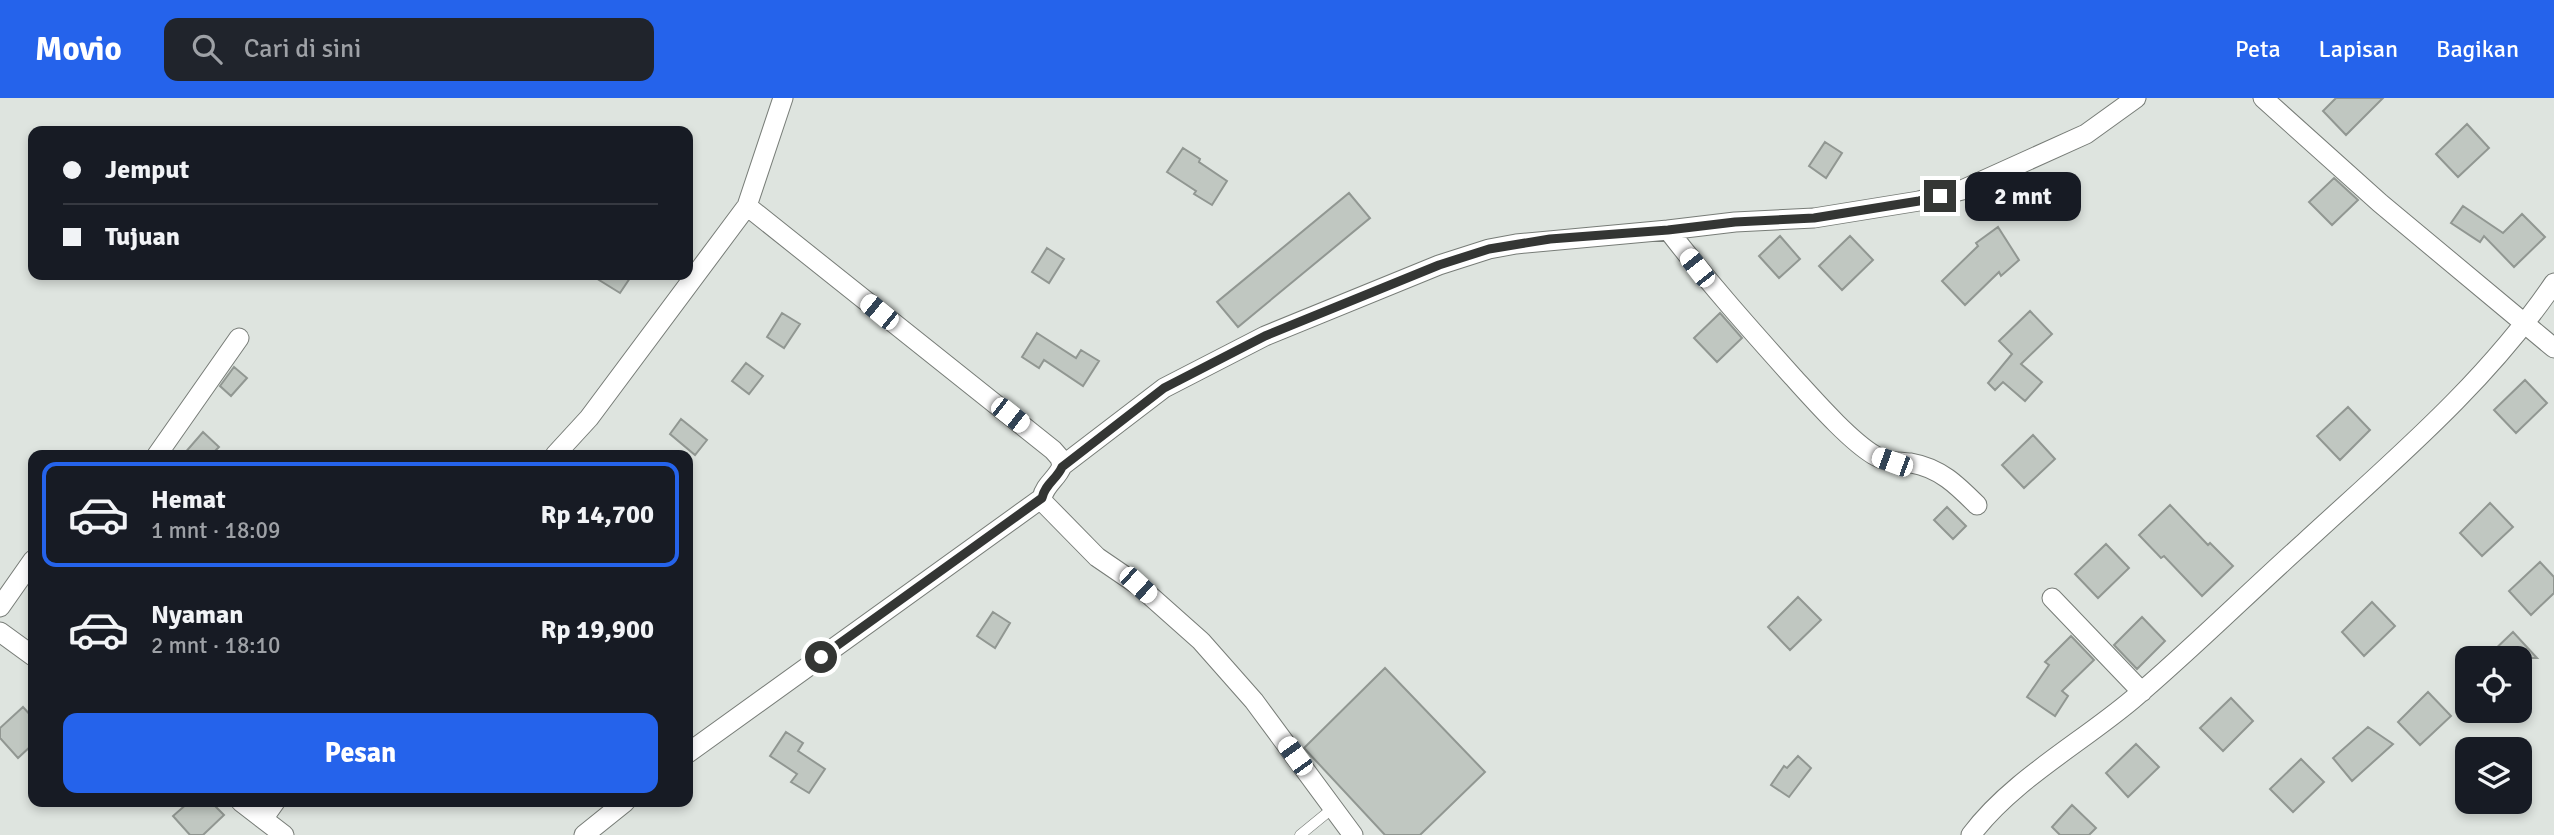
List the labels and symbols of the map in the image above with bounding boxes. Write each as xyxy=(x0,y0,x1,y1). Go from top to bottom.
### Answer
callout: 2 mnt xyxy=(1965,172,2080,220)
route end xyxy=(1924,180,1956,212)
car xyxy=(1676,245,1719,291)
car xyxy=(857,291,902,333)
car xyxy=(987,394,1034,436)
car xyxy=(1869,445,1916,479)
car xyxy=(1116,563,1161,607)
route start xyxy=(805,641,837,673)
car xyxy=(1275,733,1316,779)

